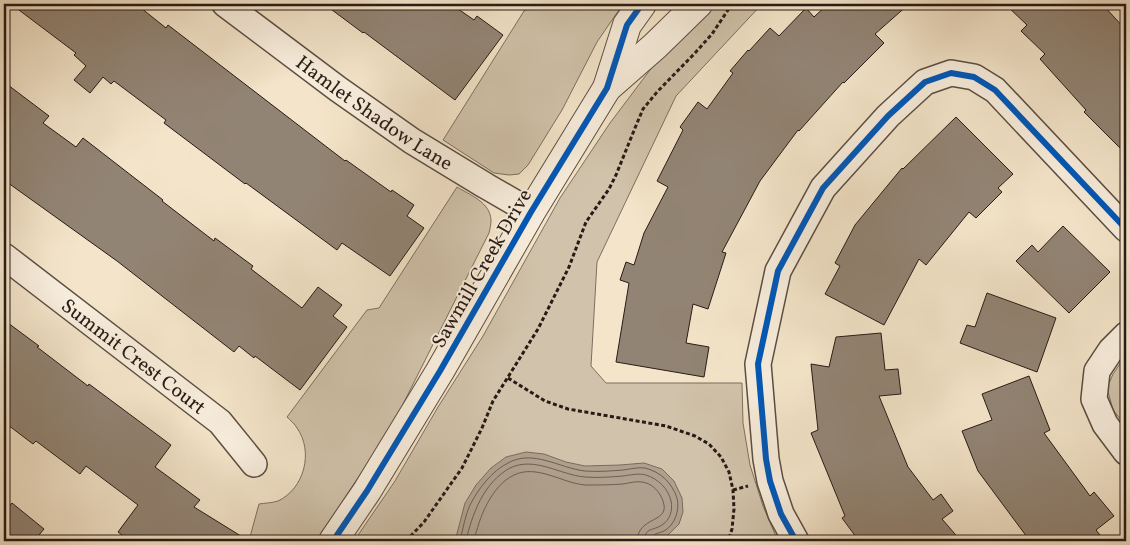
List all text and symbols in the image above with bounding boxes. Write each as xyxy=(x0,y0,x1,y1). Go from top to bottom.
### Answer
street label: Hamlet Shadow Lane xyxy=(289,50,457,178)
street label: Sawmill Creek Drive xyxy=(426,184,540,354)
street label: Summit Crest Court xyxy=(55,293,211,422)

